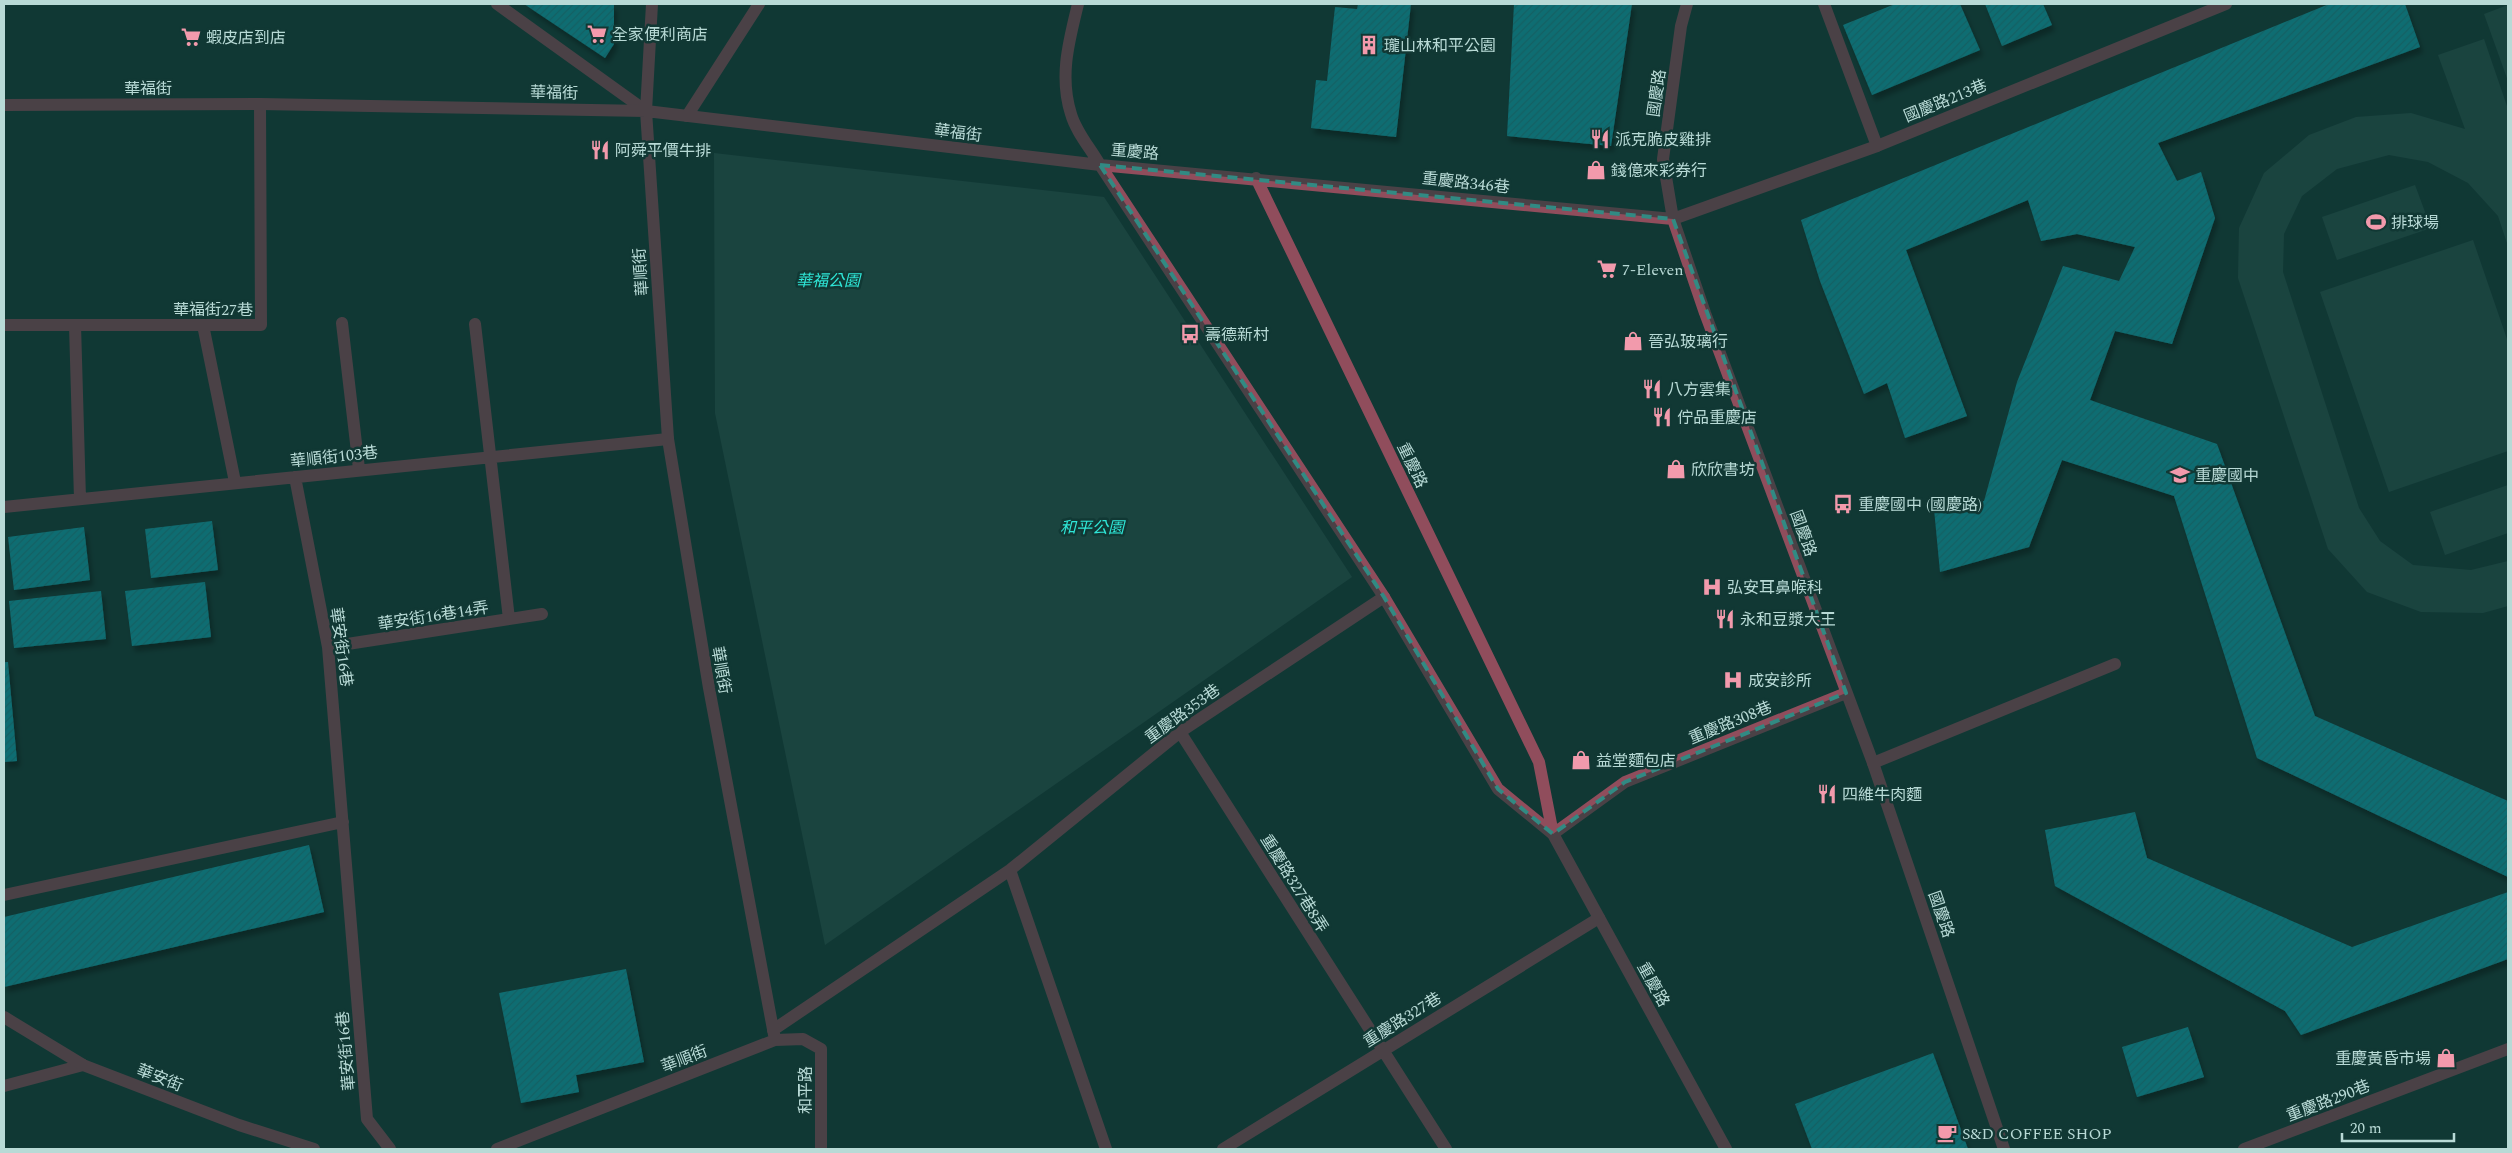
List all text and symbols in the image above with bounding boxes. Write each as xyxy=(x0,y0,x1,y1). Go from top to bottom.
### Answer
supermarket icon: 全家便利商店 xyxy=(586,23,608,45)
place label: 全家便利商店 xyxy=(612,23,708,47)
supermarket icon: 蝦皮店到店 xyxy=(180,26,202,48)
place label: 蝦皮店到店 xyxy=(206,26,286,50)
building icon: 瓏山林和平公園 xyxy=(1358,34,1380,56)
place label: 瓏山林和平公園 xyxy=(1384,34,1496,58)
street label: 國慶路 xyxy=(1642,68,1672,119)
street label: 國慶路213巷 xyxy=(1900,73,1991,129)
street label: 華福街 xyxy=(124,77,172,101)
street label: 華福街 xyxy=(530,81,578,105)
street label: 華福街 xyxy=(933,118,983,148)
restaurant icon: 派克脆皮雞排 xyxy=(1589,128,1611,150)
place label: 派克脆皮雞排 xyxy=(1615,128,1711,152)
street label: 重慶路 xyxy=(1110,138,1160,166)
restaurant icon: 阿舜平價牛排 xyxy=(589,139,611,161)
place label: 阿舜平價牛排 xyxy=(615,139,711,163)
shop icon: 錢億來彩券行 xyxy=(1585,159,1607,181)
place label: 錢億來彩券行 xyxy=(1611,159,1707,183)
street label: 重慶路346巷 xyxy=(1421,166,1511,200)
sports icon: 排球場 xyxy=(2365,211,2387,233)
place label: 排球場 xyxy=(2391,211,2439,235)
street label: 華順街 xyxy=(627,247,655,297)
supermarket icon: 7-Eleven xyxy=(1596,258,1618,280)
place label: 7-Eleven xyxy=(1622,258,1684,282)
park label: 華福公園 xyxy=(796,269,862,293)
street label: 華福街27巷 xyxy=(173,298,253,322)
bus stop icon: 壽德新村 xyxy=(1179,323,1201,345)
place label: 壽德新村 xyxy=(1205,323,1269,347)
shop icon: 晉弘玻璃行 xyxy=(1622,330,1644,352)
place label: 晉弘玻璃行 xyxy=(1648,330,1728,354)
restaurant icon: 八方雲集 xyxy=(1641,378,1663,400)
place label: 八方雲集 xyxy=(1667,378,1731,402)
restaurant icon: 佇品重慶店 xyxy=(1651,406,1673,428)
place label: 佇品重慶店 xyxy=(1677,406,1757,430)
street label: 重慶路 xyxy=(1391,439,1433,492)
street label: 華順街103巷 xyxy=(289,440,379,474)
shop icon: 欣欣書坊 xyxy=(1665,458,1687,480)
place label: 欣欣書坊 xyxy=(1691,458,1755,482)
school or university icon: 重慶國中 xyxy=(2169,464,2191,486)
place label: 重慶國中 xyxy=(2195,464,2259,488)
bus stop icon: 重慶國中 (國慶路) xyxy=(1832,493,1854,515)
place label: 重慶國中 (國慶路) xyxy=(1858,493,1982,517)
street label: 國慶路 xyxy=(1784,507,1823,560)
park label: 和平公園 xyxy=(1060,516,1126,540)
hospital icon: 弘安耳鼻喉科 xyxy=(1701,576,1723,598)
place label: 弘安耳鼻喉科 xyxy=(1727,576,1823,600)
street label: 華安街16巷14弄 xyxy=(376,595,490,637)
street label: 華安街16巷 xyxy=(324,606,358,688)
restaurant icon: 永和豆漿大王 xyxy=(1714,608,1736,630)
place label: 永和豆漿大王 xyxy=(1740,608,1836,632)
street label: 華順街 xyxy=(705,644,737,696)
hospital icon: 成安診所 xyxy=(1722,669,1744,691)
place label: 成安診所 xyxy=(1748,669,1812,693)
street label: 重慶路353巷 xyxy=(1140,678,1225,749)
street label: 重慶路308巷 xyxy=(1685,695,1776,751)
shop icon: 益堂麵包店 xyxy=(1570,749,1592,771)
place label: 益堂麵包店 xyxy=(1596,749,1676,773)
restaurant icon: 四維牛肉麵 xyxy=(1816,783,1838,805)
place label: 四維牛肉麵 xyxy=(1842,783,1922,807)
street label: 重慶路327巷8弄 xyxy=(1254,830,1334,937)
street label: 國慶路 xyxy=(1922,888,1960,941)
street label: 重慶路 xyxy=(1631,958,1675,1011)
street label: 重慶路327巷 xyxy=(1359,986,1446,1053)
street label: 華安街16巷 xyxy=(331,1010,361,1092)
street label: 華順街 xyxy=(658,1039,711,1079)
place label: 重慶黃昏市場 xyxy=(2335,1047,2431,1071)
shop icon: 重慶黃昏市場 xyxy=(2435,1047,2457,1069)
street label: 華安街 xyxy=(133,1058,186,1098)
street label: 和平路 xyxy=(794,1066,818,1114)
street label: 重慶路290巷 xyxy=(2283,1074,2374,1128)
scale bar xyxy=(2342,1110,2454,1142)
text: 20 m xyxy=(2350,1117,2382,1140)
cafe icon: S&D COFFEE SHOP xyxy=(1936,1122,1958,1144)
place label: S&D COFFEE SHOP xyxy=(1962,1122,2112,1146)

